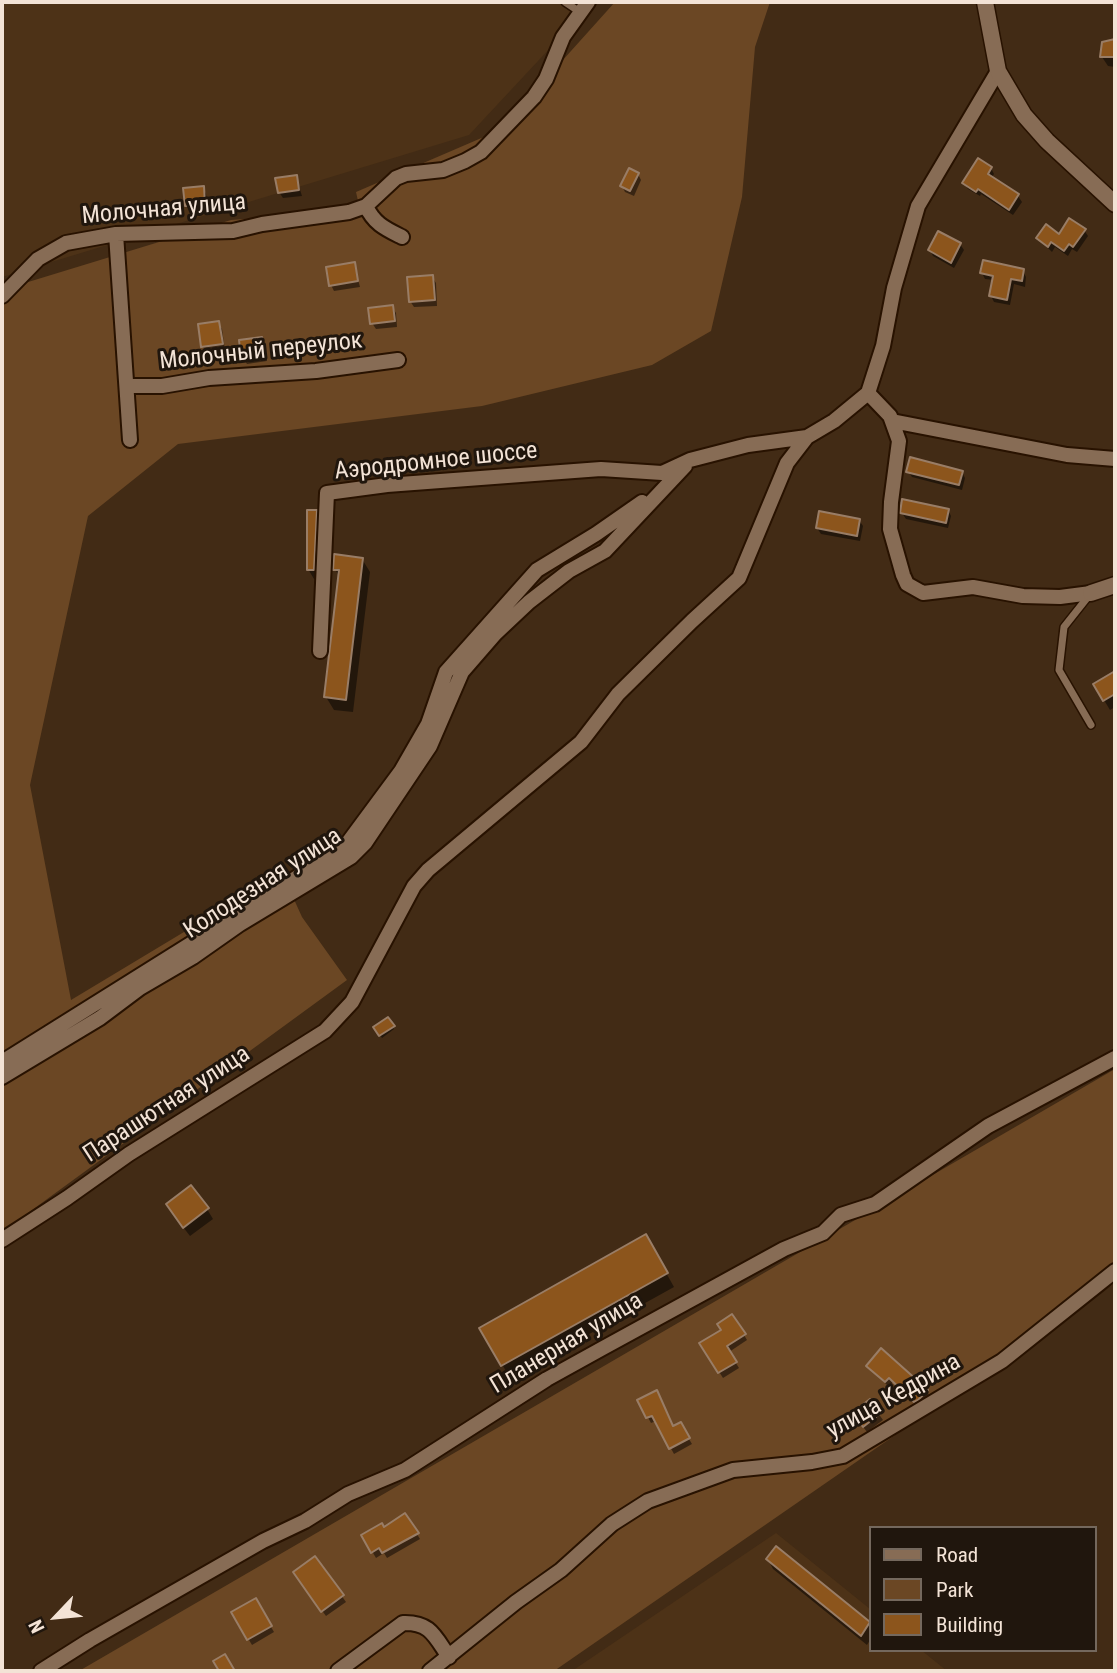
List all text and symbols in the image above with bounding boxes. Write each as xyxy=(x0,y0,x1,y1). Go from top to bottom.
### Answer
street label: Молочная улица xyxy=(81,188,247,232)
street label: Молочный переулок xyxy=(158,327,364,377)
street label: Аэродромное шоссе xyxy=(333,437,539,487)
street label: Колодезная улица xyxy=(179,822,347,946)
street label: Парашютная улица xyxy=(78,1040,256,1170)
street label: Планерная улица xyxy=(486,1287,648,1401)
street label: улица Кедрина xyxy=(822,1348,966,1446)
legend xyxy=(869,1526,1096,1652)
text: Road xyxy=(936,1543,978,1567)
text: Park xyxy=(936,1578,973,1602)
north arrow xyxy=(21,1582,91,1652)
text: Building xyxy=(936,1613,1003,1637)
text: N xyxy=(24,1616,50,1637)

